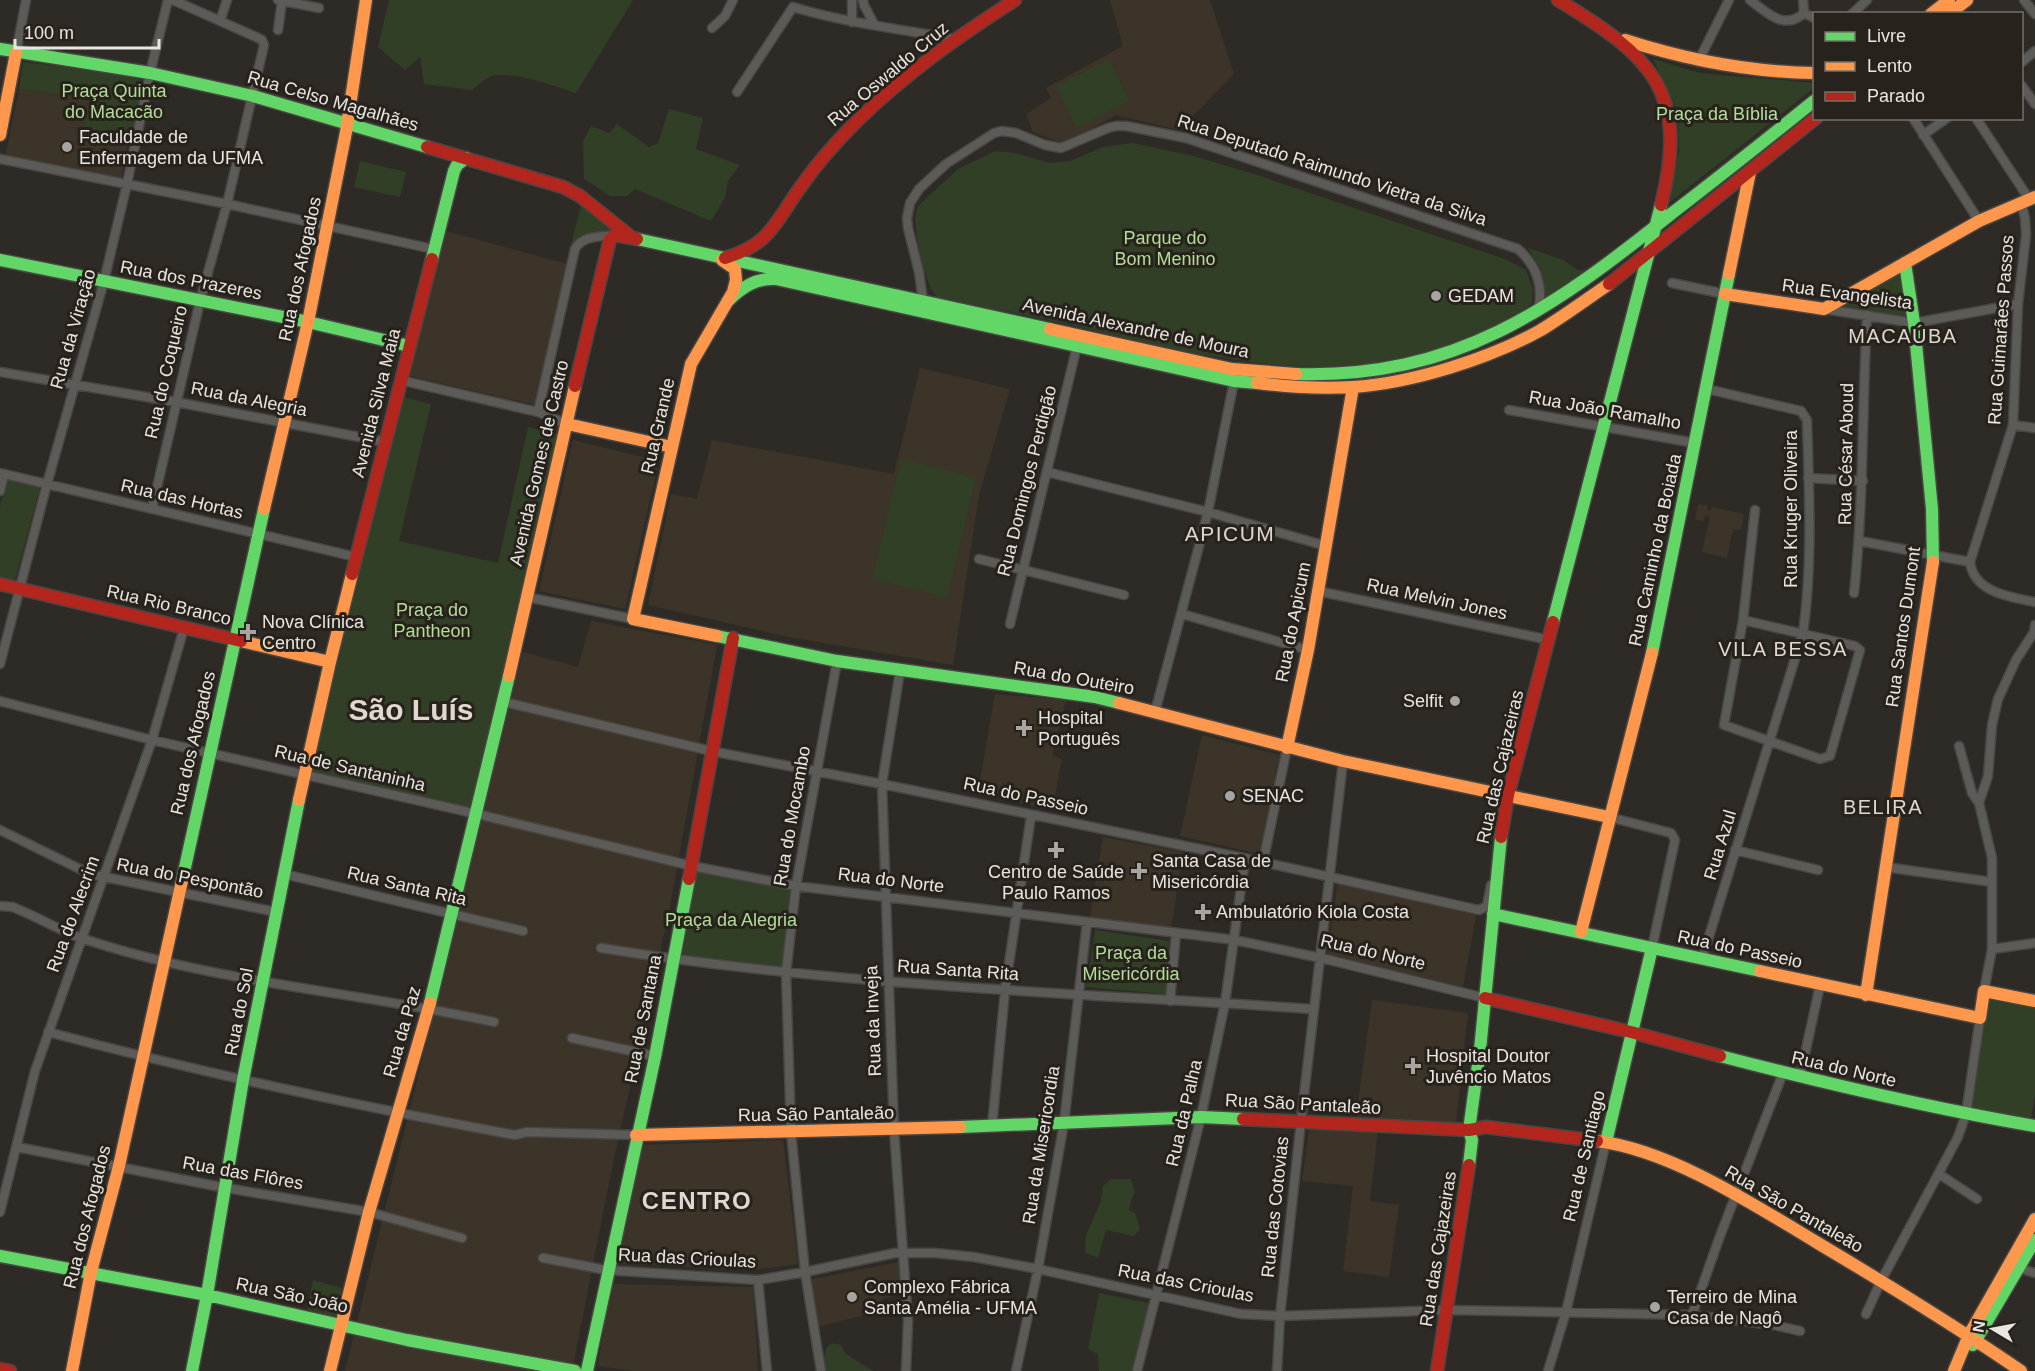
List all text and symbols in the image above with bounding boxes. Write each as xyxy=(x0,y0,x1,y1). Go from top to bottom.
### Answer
scale bar xyxy=(15,12,159,50)
legend xyxy=(1813,12,2023,120)
street label: Rua Oswaldo Cruz xyxy=(824,18,952,130)
text: 100 m xyxy=(24,23,74,43)
text: Livre xyxy=(1867,26,1906,46)
text: Lento xyxy=(1867,56,1912,76)
street label: Rua Celso Magalhães xyxy=(245,67,421,135)
park label: Praça Quinta do Macacão xyxy=(61,81,168,122)
text: Parado xyxy=(1867,86,1925,106)
park label: Praça da Bíblia xyxy=(1656,104,1779,124)
street label: Rua Deputado Raimundo Vietra da Silva xyxy=(1175,110,1490,230)
place label: Faculdade de Enfermagem da UFMA xyxy=(79,127,263,168)
marker: Faculdade de Enfermagem da UFMA xyxy=(60,140,74,154)
street label: Rua dos Afogados xyxy=(275,195,325,343)
park label: Parque do Bom Menino xyxy=(1114,228,1216,269)
street label: Rua Guimarães Passos xyxy=(1984,234,2018,426)
street label: Rua dos Prazeres xyxy=(118,256,264,304)
street label: Rua da Viração xyxy=(46,267,100,391)
street label: Rua Evangelista xyxy=(1781,275,1914,313)
place label: GEDAM xyxy=(1448,286,1514,306)
marker: GEDAM xyxy=(1429,289,1443,303)
street label: Avenida Alexandre de Moura xyxy=(1021,294,1252,362)
street label: Rua do Coqueiro xyxy=(141,303,191,441)
district label: MACAÚBA xyxy=(1848,325,1958,347)
street label: Avenida Silva Maia xyxy=(348,326,404,480)
street label: Avenida Gomes de Castro xyxy=(506,358,572,568)
street label: Rua Grande xyxy=(637,376,679,476)
street label: Rua da Alegria xyxy=(189,378,310,420)
street label: Rua Domingos Perdigão xyxy=(994,383,1060,579)
street label: Rua César Aboud xyxy=(1835,383,1857,525)
street label: Rua João Ramalho xyxy=(1527,387,1683,433)
street label: Rua Kruger Oliveira xyxy=(1781,429,1801,588)
street label: Rua Caminho da Boiada xyxy=(1625,451,1685,648)
street label: Rua das Hortas xyxy=(119,475,245,523)
district label: APICUM xyxy=(1185,522,1275,545)
street label: Rua Santos Dumont xyxy=(1882,545,1924,709)
street label: Rua do Apicum xyxy=(1272,560,1314,684)
street label: Rua Melvin Jones xyxy=(1365,574,1509,624)
street label: Rua Rio Branco xyxy=(105,581,233,629)
park label: Praça do Pantheon xyxy=(393,600,471,641)
place label: Nova Clínica Centro xyxy=(262,612,365,653)
marker: Nova Clínica Centro xyxy=(239,623,257,641)
district label: VILA BESSA xyxy=(1718,638,1848,660)
street label: Rua do Outeiro xyxy=(1012,658,1136,698)
street label: Rua dos Afogados xyxy=(167,669,219,817)
street label: Rua das Cajazeiras xyxy=(1473,688,1527,846)
place label: Selfit xyxy=(1403,691,1443,711)
district label: São Luís xyxy=(348,693,474,726)
marker: Selfit xyxy=(1448,694,1462,708)
place label: Hospital Português xyxy=(1038,708,1120,749)
marker: Hospital Português xyxy=(1015,719,1033,737)
street label: Rua de Santaninha xyxy=(273,741,428,795)
street label: Rua do Mocambo xyxy=(770,744,814,888)
street label: Rua do Passeio xyxy=(962,773,1090,819)
place label: SENAC xyxy=(1242,786,1304,806)
marker: SENAC xyxy=(1223,789,1237,803)
district label: BELIRA xyxy=(1843,796,1923,818)
street label: Rua Azul xyxy=(1700,808,1740,882)
marker: Centro de Saúde Paulo Ramos xyxy=(1047,841,1065,859)
place label: Santa Casa de Misericórdia xyxy=(1152,851,1271,892)
street label: Rua do Alecrim xyxy=(43,853,103,975)
street label: Rua do Pespontão xyxy=(115,854,265,902)
place label: Centro de Saúde Paulo Ramos xyxy=(988,862,1124,903)
marker: Santa Casa de Misericórdia xyxy=(1130,862,1148,880)
street label: Rua Santa Rita xyxy=(345,863,470,910)
street label: Rua do Norte xyxy=(837,864,945,896)
place label: Ambulatório Kiola Costa xyxy=(1216,902,1410,922)
marker: Ambulatório Kiola Costa xyxy=(1194,903,1212,921)
park label: Praça da Alegria xyxy=(665,910,798,930)
street label: Rua do Passeio xyxy=(1676,926,1804,972)
street label: Rua do Norte xyxy=(1319,930,1427,974)
park label: Praça da Misericórdia xyxy=(1082,943,1180,984)
street label: Rua de Santana xyxy=(621,952,665,1085)
street label: Rua Santa Rita xyxy=(896,956,1021,984)
street label: Rua da Inveja xyxy=(861,964,885,1077)
street label: Rua do Sol xyxy=(221,966,257,1058)
street label: Rua da Paz xyxy=(379,984,425,1080)
place label: Hospital Doutor Juvêncio Matos xyxy=(1426,1046,1551,1087)
street label: Rua do Norte xyxy=(1790,1047,1898,1091)
street label: Rua da Palha xyxy=(1162,1057,1206,1168)
marker: Hospital Doutor Juvêncio Matos xyxy=(1404,1057,1422,1075)
street label: Rua da Misericordia xyxy=(1019,1063,1064,1226)
street label: Rua de Santiago xyxy=(1559,1088,1609,1224)
street label: Rua São Pantaleão xyxy=(1225,1090,1381,1118)
street label: Rua São Pantaleão xyxy=(738,1103,894,1125)
street label: Rua das Cotovias xyxy=(1258,1135,1292,1279)
street label: Rua dos Afogados xyxy=(60,1143,114,1291)
street label: Rua das Flôres xyxy=(181,1153,305,1193)
street label: Rua São Pantaleão xyxy=(1721,1161,1867,1257)
street label: Rua das Cajazeiras xyxy=(1416,1170,1460,1328)
district label: CENTRO xyxy=(642,1187,752,1214)
street label: Rua das Crioulas xyxy=(618,1244,756,1272)
street label: Rua das Crioulas xyxy=(1116,1260,1256,1306)
street label: Rua São João xyxy=(234,1273,350,1317)
place label: Complexo Fábrica Santa Amélia - UFMA xyxy=(864,1277,1037,1318)
place label: Terreiro de Mina Casa de Nagô xyxy=(1667,1287,1798,1328)
marker: Complexo Fábrica Santa Amélia - UFMA xyxy=(845,1290,859,1304)
north arrow xyxy=(1963,1299,2023,1359)
marker: Terreiro de Mina Casa de Nagô xyxy=(1648,1300,1662,1314)
text: N xyxy=(1969,1319,1988,1334)

